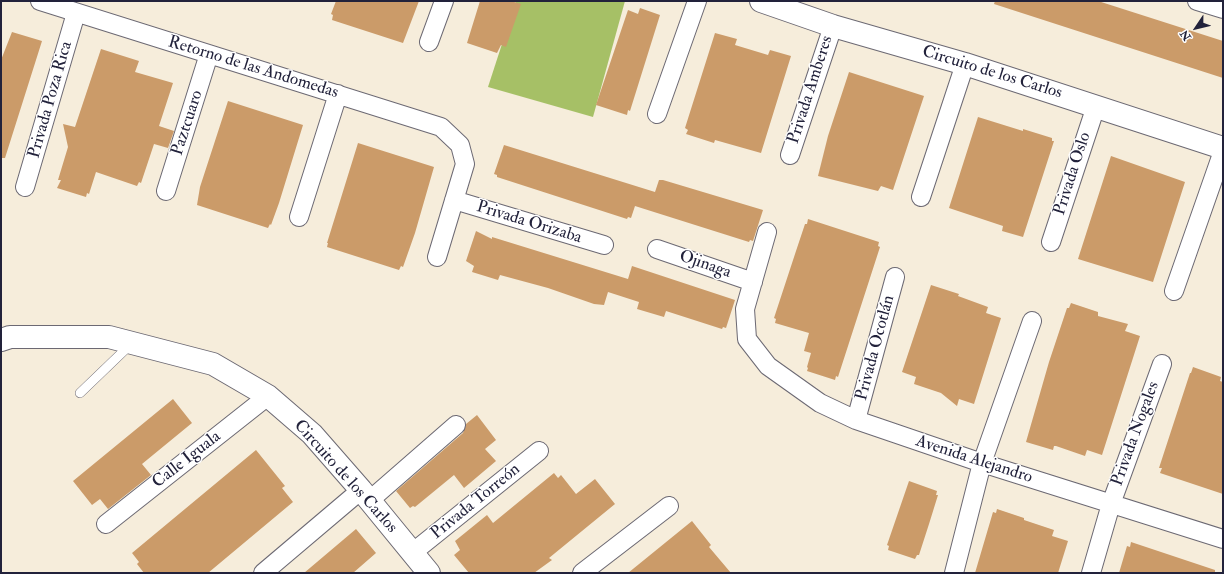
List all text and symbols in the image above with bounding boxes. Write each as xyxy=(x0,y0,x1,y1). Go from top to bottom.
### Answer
north arrow xyxy=(1176,8,1216,48)
text: N xyxy=(1178,27,1194,43)
street label: Retorno de las Andomedas xyxy=(165,32,341,104)
street label: Privada Amberes xyxy=(784,33,838,147)
street label: Privada Poza Rica xyxy=(25,39,77,161)
street label: Circuito de los Carlos xyxy=(920,42,1064,104)
street label: Paztcuaro xyxy=(168,88,208,158)
street label: Privada Oslo xyxy=(1050,130,1096,218)
street label: Privada Orizaba xyxy=(474,197,584,249)
street label: Ojinaga xyxy=(676,247,734,283)
street label: Privada Ocotlán xyxy=(852,293,900,403)
street label: Privada Nogales xyxy=(1108,379,1164,489)
street label: Circuito de los Carlos xyxy=(289,416,401,538)
street label: Calle Iguala xyxy=(149,427,225,493)
street label: Avenida Alejandro xyxy=(913,432,1035,488)
street label: Privada Torreón xyxy=(427,460,525,544)

